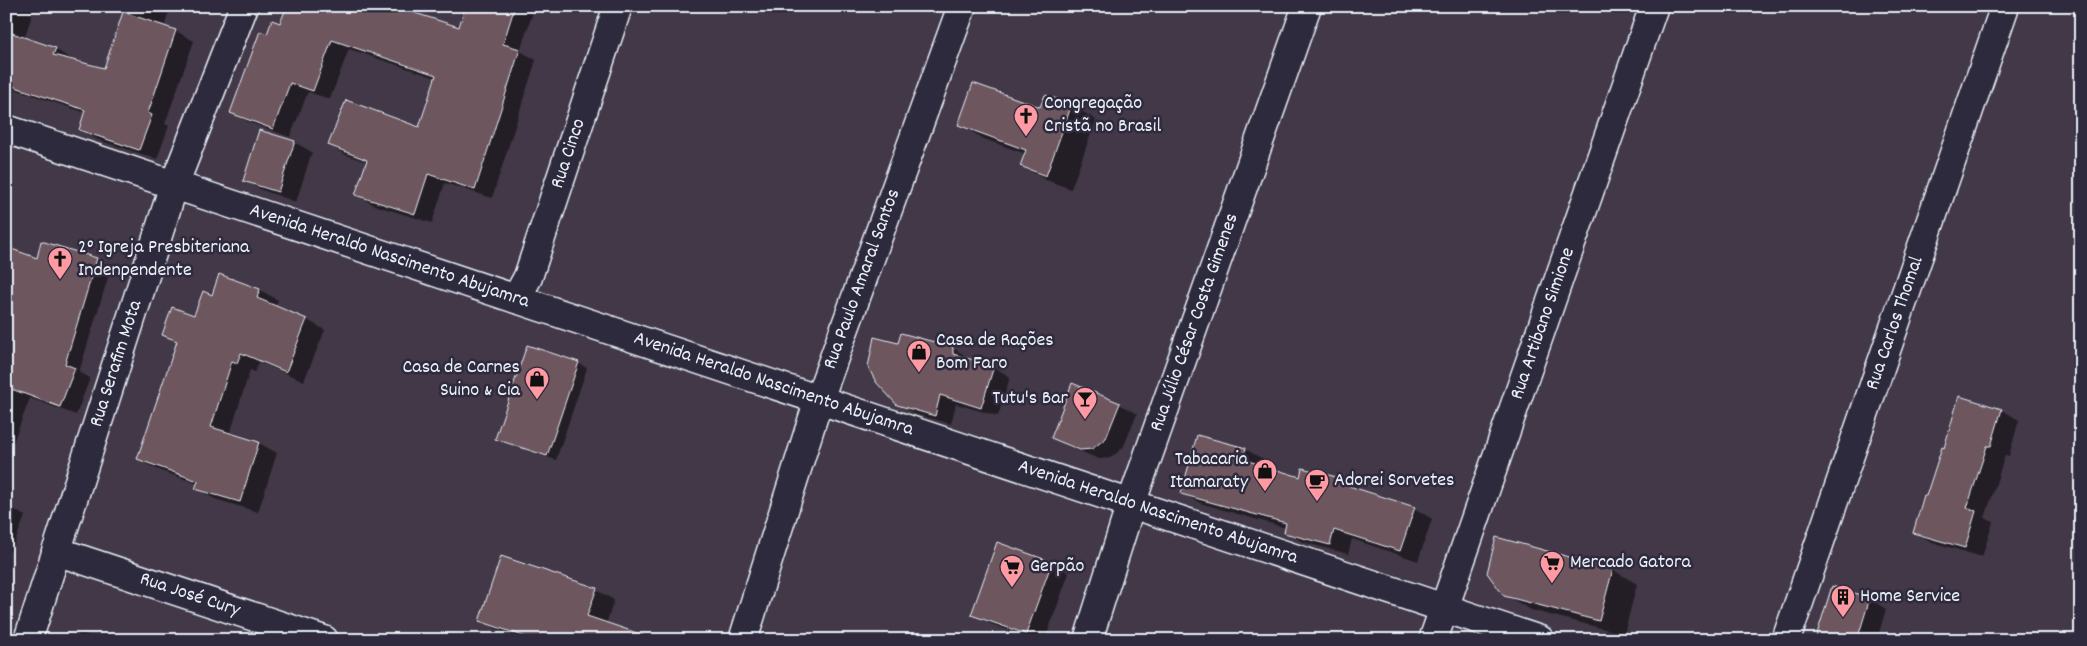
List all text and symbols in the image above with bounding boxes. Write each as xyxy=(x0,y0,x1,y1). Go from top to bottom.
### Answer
place label: Congregação Cristã no Brasil xyxy=(1044,90,1161,141)
church icon: Congregação Cristã no Brasil xyxy=(1013,103,1039,137)
street label: Rua Cinco xyxy=(544,115,594,192)
street label: Rua Paulo Amaral Santos xyxy=(817,185,908,374)
street label: Avenida Heraldo Nascimento Abujamra xyxy=(246,197,534,317)
street label: Rua Júlio César Costa Gimenes xyxy=(1144,210,1247,436)
place label: 2° Igreja Presbiteriana Indenpendente xyxy=(78,234,250,285)
street label: Rua Artibano Simione xyxy=(1504,244,1583,404)
church icon: 2° Igreja Presbiteriana Indenpendente xyxy=(47,246,73,280)
street label: Rua Carlos Thomal xyxy=(1859,253,1931,394)
street label: Rua Serafim Mota xyxy=(83,296,150,431)
street label: Avenida Heraldo Nascimento Abujamra xyxy=(630,325,918,445)
place label: Casa de Rações Bom Faro xyxy=(936,327,1054,378)
shop icon: Casa de Rações Bom Faro xyxy=(906,339,932,373)
place label: Casa de Carnes Suino & Cia xyxy=(402,354,521,405)
shop icon: Casa de Carnes Suino & Cia xyxy=(524,366,550,400)
place label: Tutu's Bar xyxy=(992,385,1069,413)
bar icon: Tutu's Bar xyxy=(1072,386,1098,420)
place label: Tabacaria Itamaraty xyxy=(1170,446,1249,497)
street label: Avenida Heraldo Nascimento Abujamra xyxy=(1014,453,1302,573)
shop icon: Tabacaria Itamaraty xyxy=(1252,458,1278,492)
place label: Adorei Sorvetes xyxy=(1334,467,1455,495)
cafe icon: Adorei Sorvetes xyxy=(1304,468,1330,502)
place label: Mercado Gatora xyxy=(1570,549,1691,577)
supermarket icon: Mercado Gatora xyxy=(1539,550,1565,584)
place label: Gerpão xyxy=(1030,553,1085,581)
supermarket icon: Gerpão xyxy=(999,554,1025,588)
street label: Rua José Cury xyxy=(136,566,245,625)
place label: Home Service xyxy=(1860,583,1960,611)
building icon: Home Service xyxy=(1830,584,1856,618)

